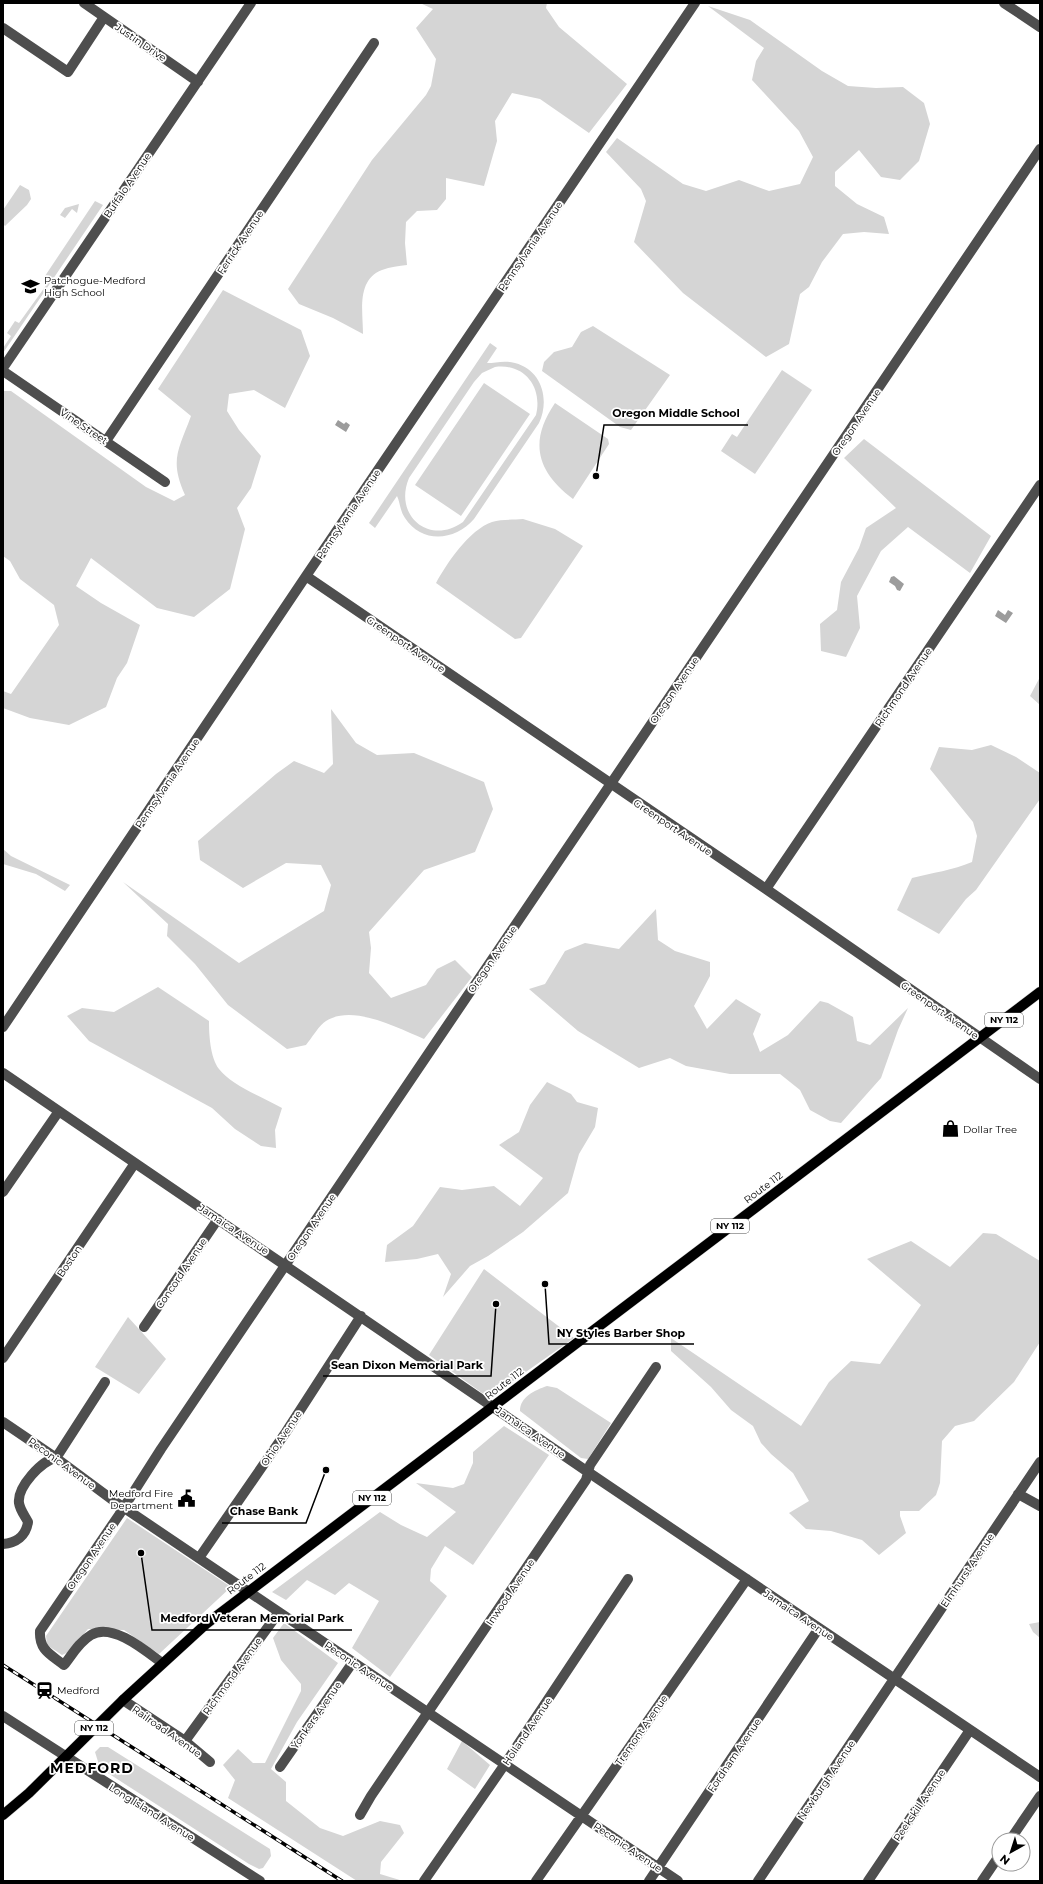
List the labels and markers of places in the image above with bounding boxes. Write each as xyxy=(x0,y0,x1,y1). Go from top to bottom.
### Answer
place label: Patchogue-Medford High School xyxy=(44,274,146,299)
school or university icon: Patchogue-Medford High School xyxy=(21,276,41,296)
callout: Oregon Middle School xyxy=(604,402,748,425)
shop icon: Dollar Tree xyxy=(940,1119,960,1139)
place label: Dollar Tree xyxy=(963,1123,1017,1136)
callout: NY Styles Barber Shop xyxy=(549,1321,694,1344)
callout: Sean Dixon Memorial Park xyxy=(323,1353,491,1376)
place label: Medford Fire Department xyxy=(109,1487,173,1512)
public building icon: Medford Fire Department xyxy=(176,1489,196,1509)
callout: Chase Bank xyxy=(222,1500,306,1523)
callout: Medford Veteran Memorial Park xyxy=(152,1607,352,1630)
station icon: Medford xyxy=(34,1680,54,1700)
place label: Medford xyxy=(57,1684,100,1697)

